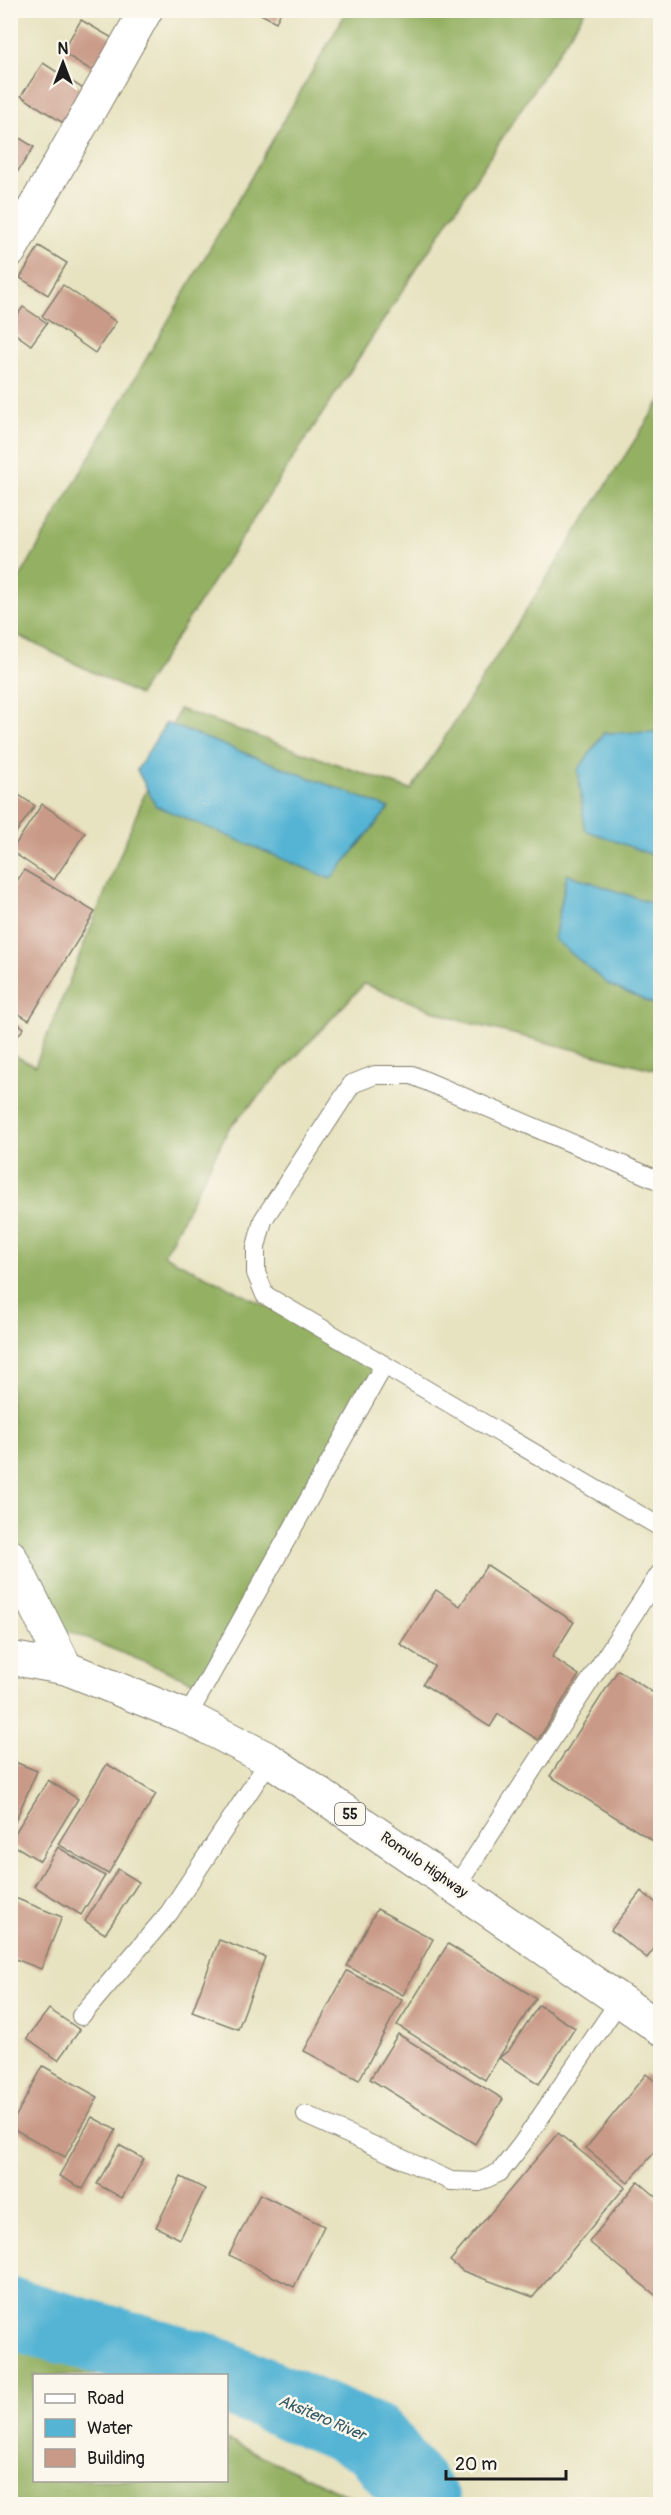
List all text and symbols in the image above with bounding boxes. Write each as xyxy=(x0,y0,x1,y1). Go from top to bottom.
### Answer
north arrow xyxy=(33,33,93,93)
text: N xyxy=(58,39,69,59)
road number: 55 xyxy=(335,1803,365,1825)
street label: Romulo Highway xyxy=(377,1828,472,1903)
legend xyxy=(33,2374,228,2482)
text: Road xyxy=(87,2387,124,2410)
water label: Aksitero River xyxy=(276,2391,370,2446)
text: Water xyxy=(87,2417,133,2440)
scale bar xyxy=(446,2443,566,2481)
text: Building xyxy=(87,2447,145,2470)
text: 20 m xyxy=(455,2453,497,2476)

